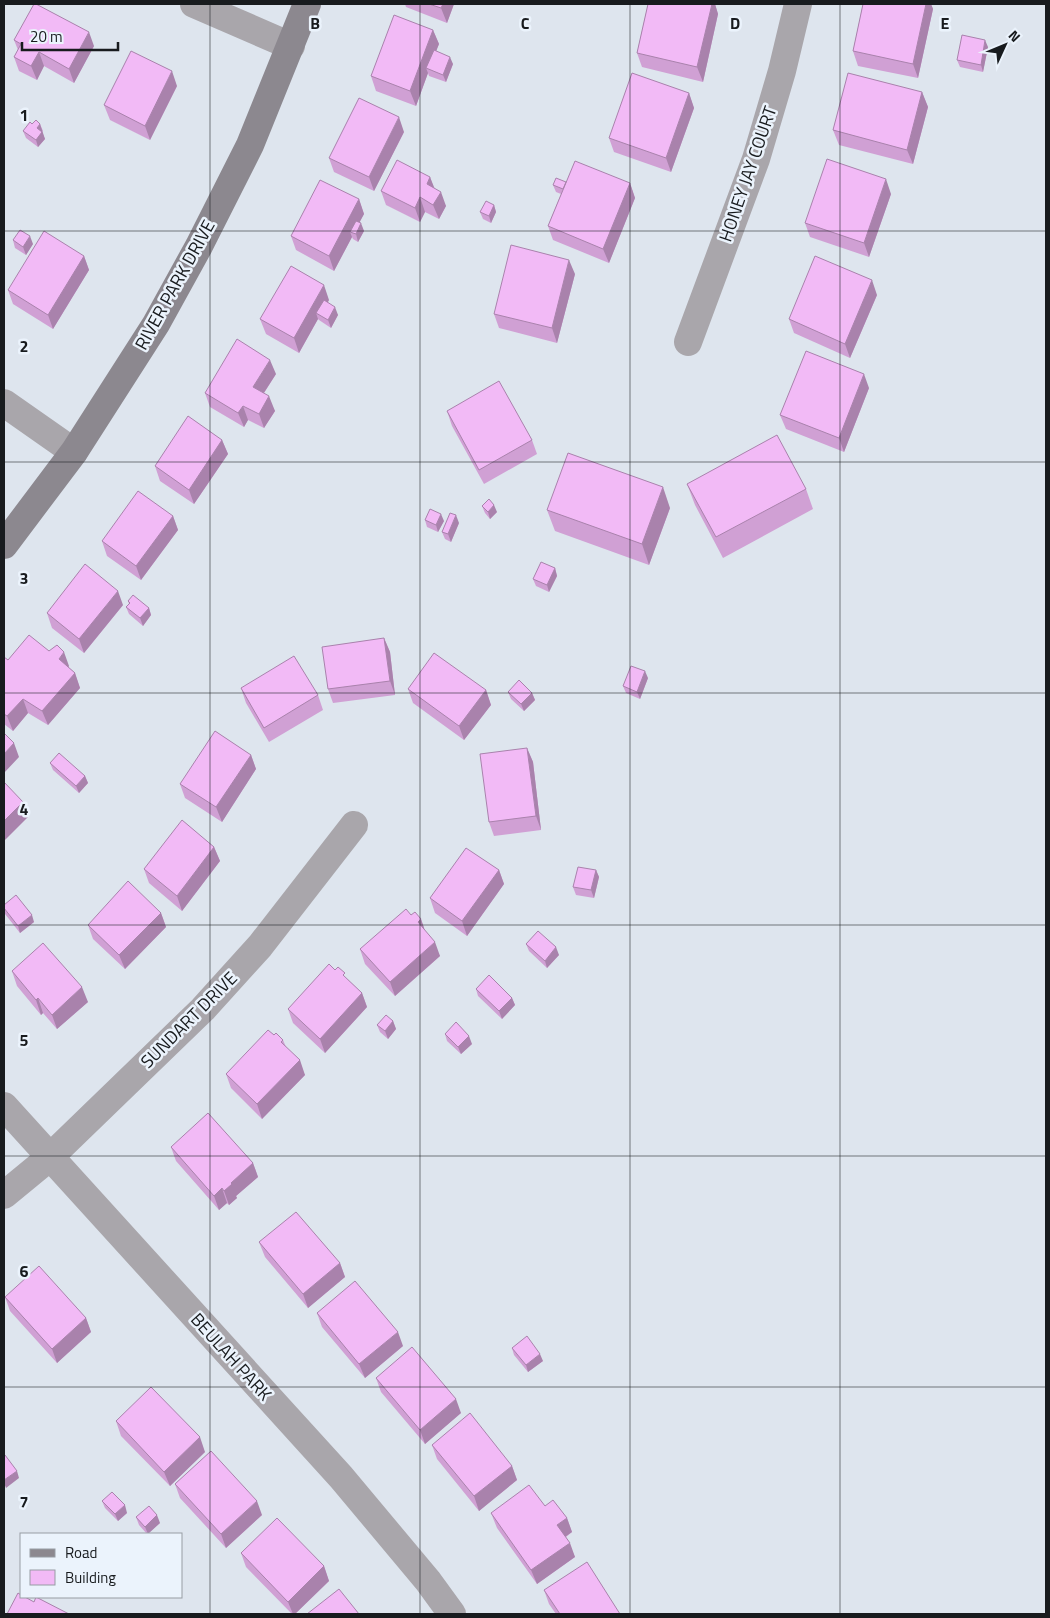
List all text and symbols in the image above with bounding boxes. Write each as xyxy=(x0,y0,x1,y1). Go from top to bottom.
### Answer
text: B xyxy=(310,11,320,35)
text: C xyxy=(521,11,530,35)
text: D xyxy=(730,11,740,35)
text: E xyxy=(941,11,950,35)
scale bar xyxy=(22,20,119,52)
north arrow xyxy=(980,20,1030,70)
text: 20 m xyxy=(30,25,63,48)
text: N xyxy=(1004,25,1026,46)
street label: HONEY JAY COURT xyxy=(712,102,784,245)
text: 1 xyxy=(20,103,28,127)
street label: RIVER PARK DRIVE xyxy=(128,215,221,355)
text: 2 xyxy=(20,334,28,358)
text: 3 xyxy=(20,566,28,590)
text: 4 xyxy=(20,797,29,821)
street label: SUNDART DRIVE xyxy=(134,965,243,1074)
text: 5 xyxy=(20,1028,29,1052)
text: 6 xyxy=(20,1259,29,1283)
street label: BEULAH PARK xyxy=(184,1307,278,1407)
text: 7 xyxy=(20,1490,28,1514)
legend xyxy=(20,1533,182,1598)
text: Road xyxy=(65,1541,97,1564)
text: Building xyxy=(65,1566,116,1589)

